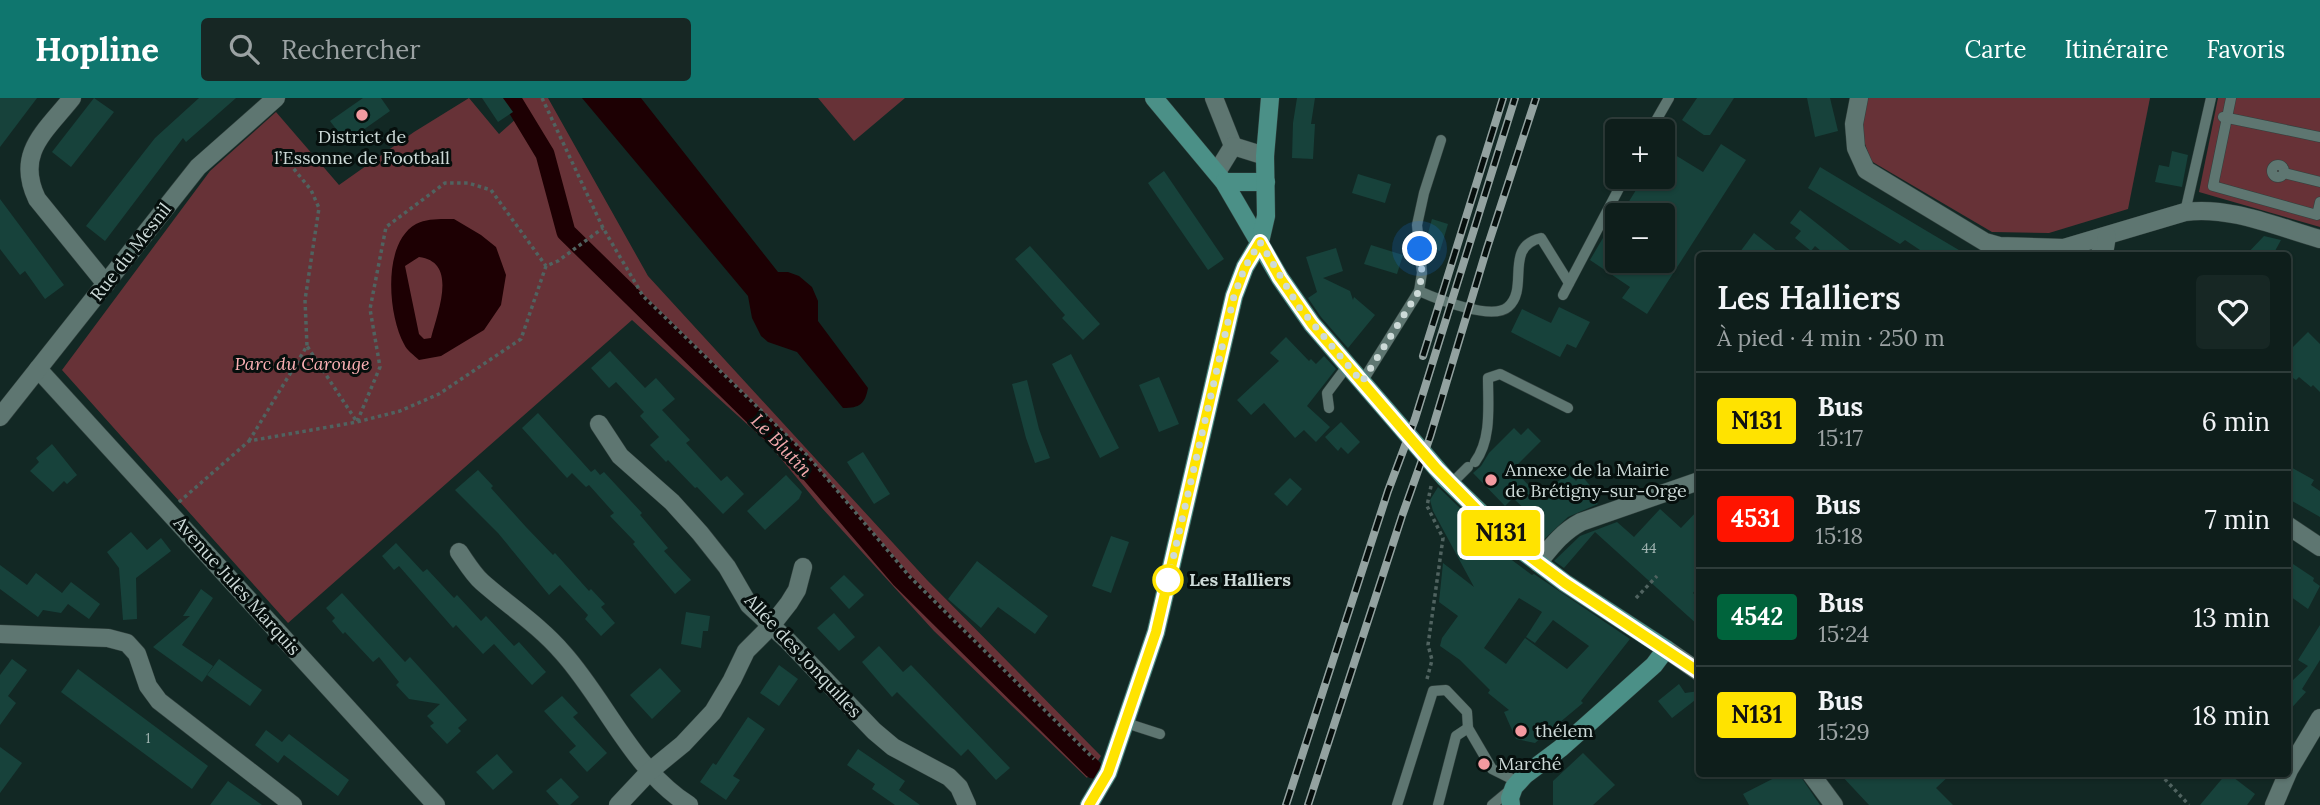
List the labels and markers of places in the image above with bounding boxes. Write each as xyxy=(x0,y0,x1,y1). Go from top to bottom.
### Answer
marker: District de l’Essonne de Football xyxy=(354,107,370,123)
place label: District de l’Essonne de Football xyxy=(274,125,450,169)
place label: Annexe de la Mairie de Brétigny-sur-Orge xyxy=(1504,458,1687,502)
marker: Annexe de la Mairie de Brétigny-sur-Orge xyxy=(1483,472,1499,488)
marker: Les Halliers xyxy=(1153,565,1183,595)
place label: Les Halliers xyxy=(1189,568,1291,591)
place label: thélem xyxy=(1535,719,1593,742)
marker: thélem xyxy=(1513,723,1529,739)
place label: Marché xyxy=(1498,752,1562,775)
marker: Marché xyxy=(1476,756,1492,772)

